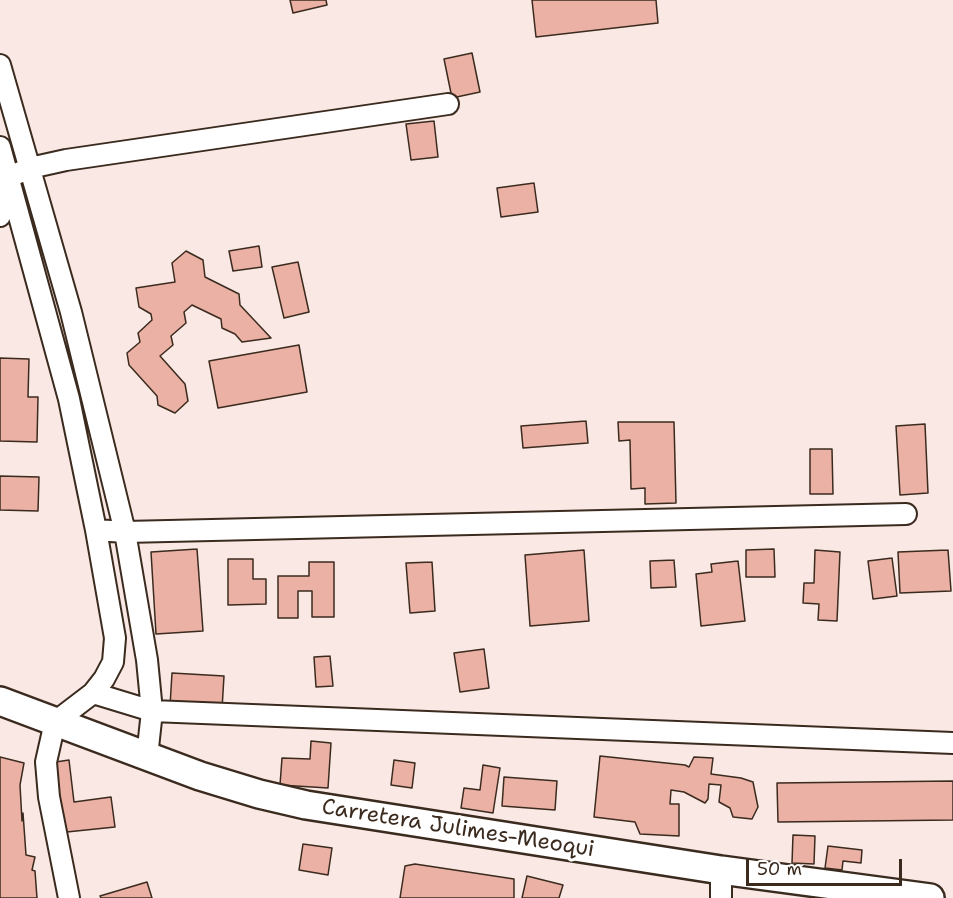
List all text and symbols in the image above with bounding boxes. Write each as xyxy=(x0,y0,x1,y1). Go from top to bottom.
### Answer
street label: Carretera Julimes-Meoqui xyxy=(320,794,596,864)
scale bar xyxy=(749,847,905,885)
text: 50 m xyxy=(757,857,802,881)

